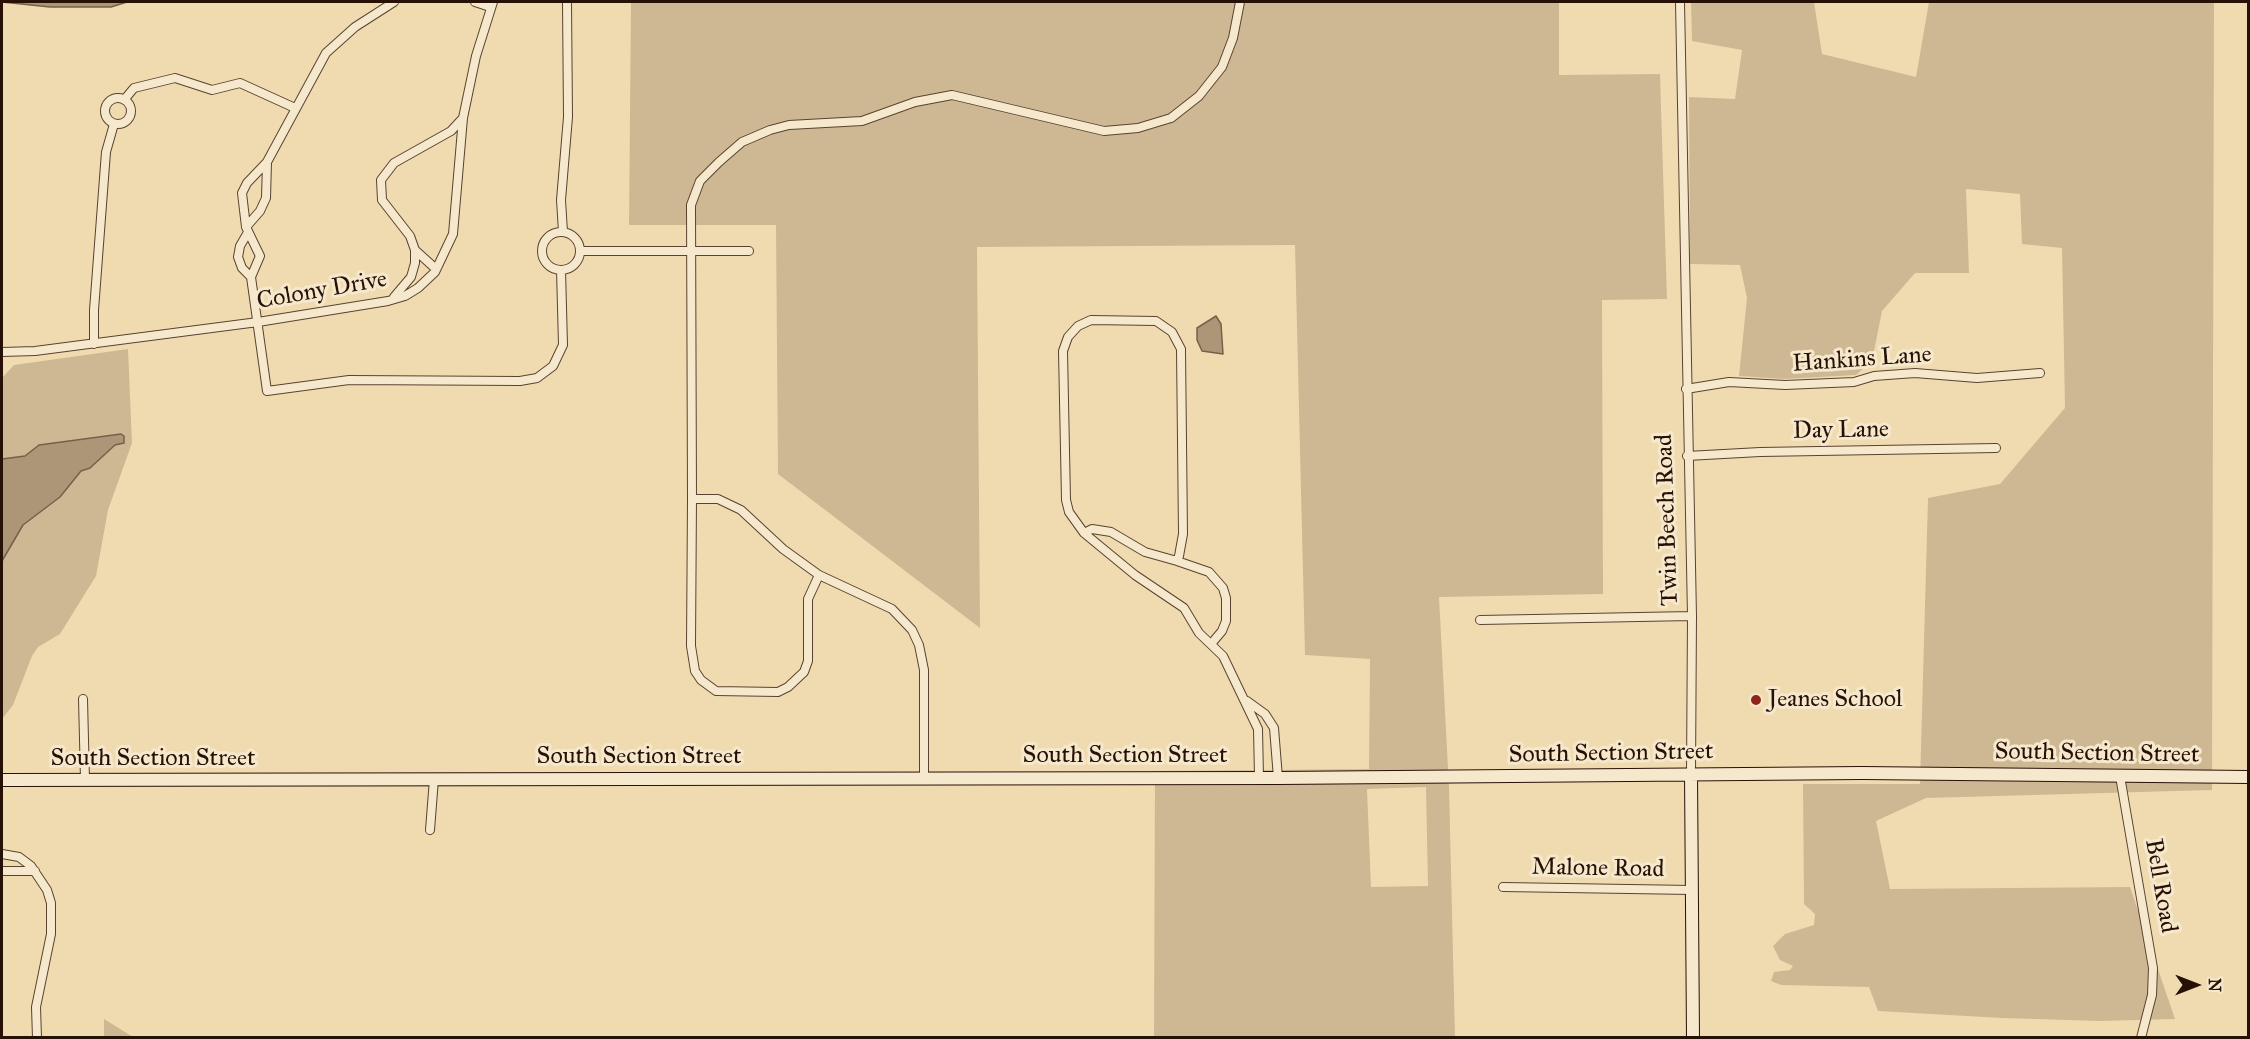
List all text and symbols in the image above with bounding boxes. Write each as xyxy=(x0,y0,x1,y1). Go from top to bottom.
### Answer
street label: Colony Drive xyxy=(255,265,389,317)
street label: Hankins Lane xyxy=(1791,341,1933,379)
street label: Day Lane xyxy=(1793,416,1889,446)
street label: Twin Beech Road xyxy=(1651,433,1685,607)
place label: Jeanes School xyxy=(1768,686,1902,714)
marker: Jeanes School xyxy=(1749,693,1763,707)
street label: South Section Street xyxy=(1508,738,1714,770)
street label: South Section Street xyxy=(1994,738,2200,770)
street label: South Section Street xyxy=(1023,742,1227,770)
street label: South Section Street xyxy=(537,743,741,771)
street label: South Section Street xyxy=(51,745,255,773)
street label: Bell Road xyxy=(2138,837,2182,935)
street label: Malone Road xyxy=(1531,853,1665,885)
north arrow xyxy=(2166,955,2226,1015)
text: N xyxy=(2205,978,2224,992)

